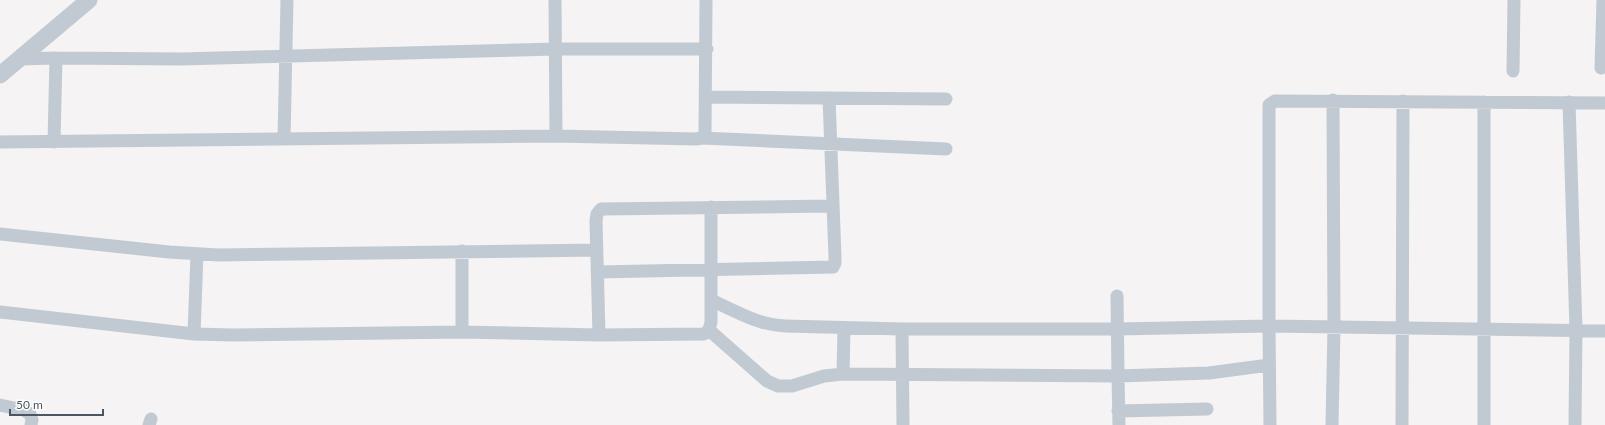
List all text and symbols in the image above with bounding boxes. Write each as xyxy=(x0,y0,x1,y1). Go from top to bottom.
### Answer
scale bar xyxy=(10,391,103,417)
text: 50 m xyxy=(16,397,43,412)

